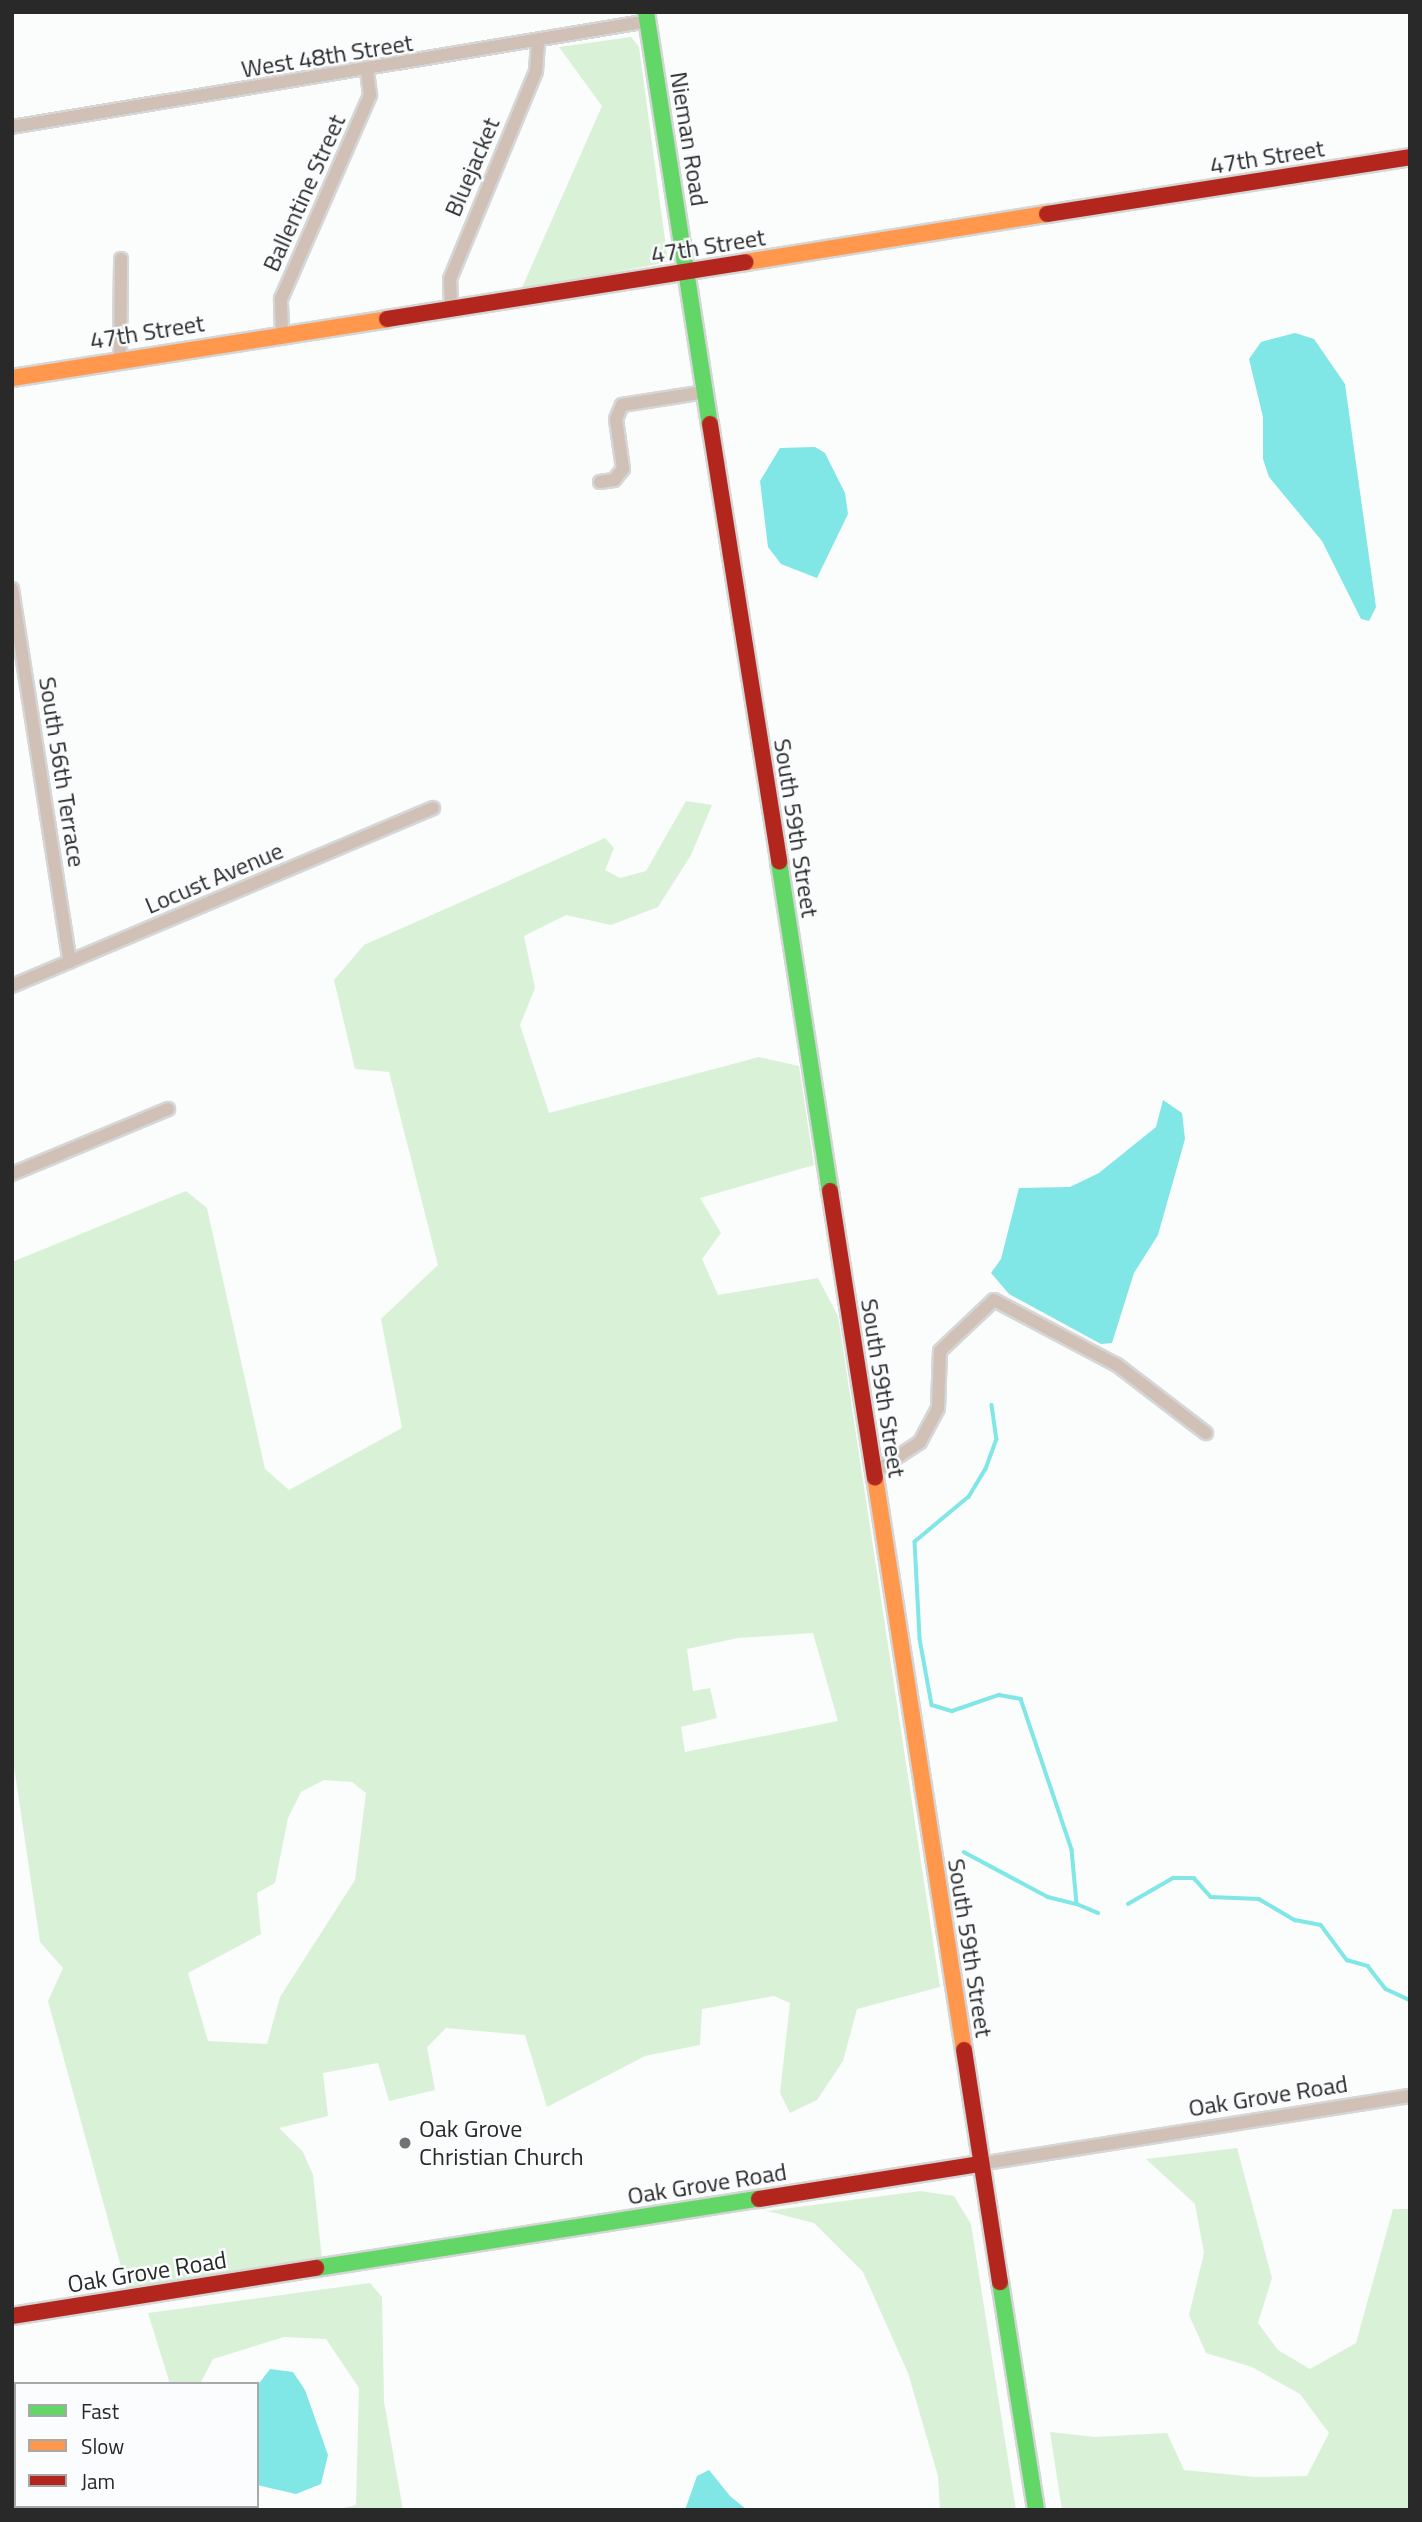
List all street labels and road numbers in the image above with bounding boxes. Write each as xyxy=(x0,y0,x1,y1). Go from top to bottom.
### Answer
street label: West 48th Street xyxy=(239,28,415,84)
street label: Nieman Road xyxy=(664,70,714,208)
street label: Ballentine Street xyxy=(257,110,351,276)
street label: Bluejacket xyxy=(438,113,506,221)
street label: 47th Street xyxy=(1208,134,1326,180)
street label: 47th Street xyxy=(649,223,767,269)
street label: 47th Street xyxy=(88,309,206,355)
street label: South 56th Terrace xyxy=(33,675,91,869)
street label: South 59th Street xyxy=(768,737,824,919)
street label: Locust Avenue xyxy=(141,836,287,920)
street label: South 59th Street xyxy=(855,1297,911,1479)
street label: South 59th Street xyxy=(942,1857,998,2039)
street label: Oak Grove Road xyxy=(1186,2069,1350,2123)
street label: Oak Grove Road xyxy=(625,2157,789,2211)
street label: Oak Grove Road xyxy=(65,2245,229,2299)

